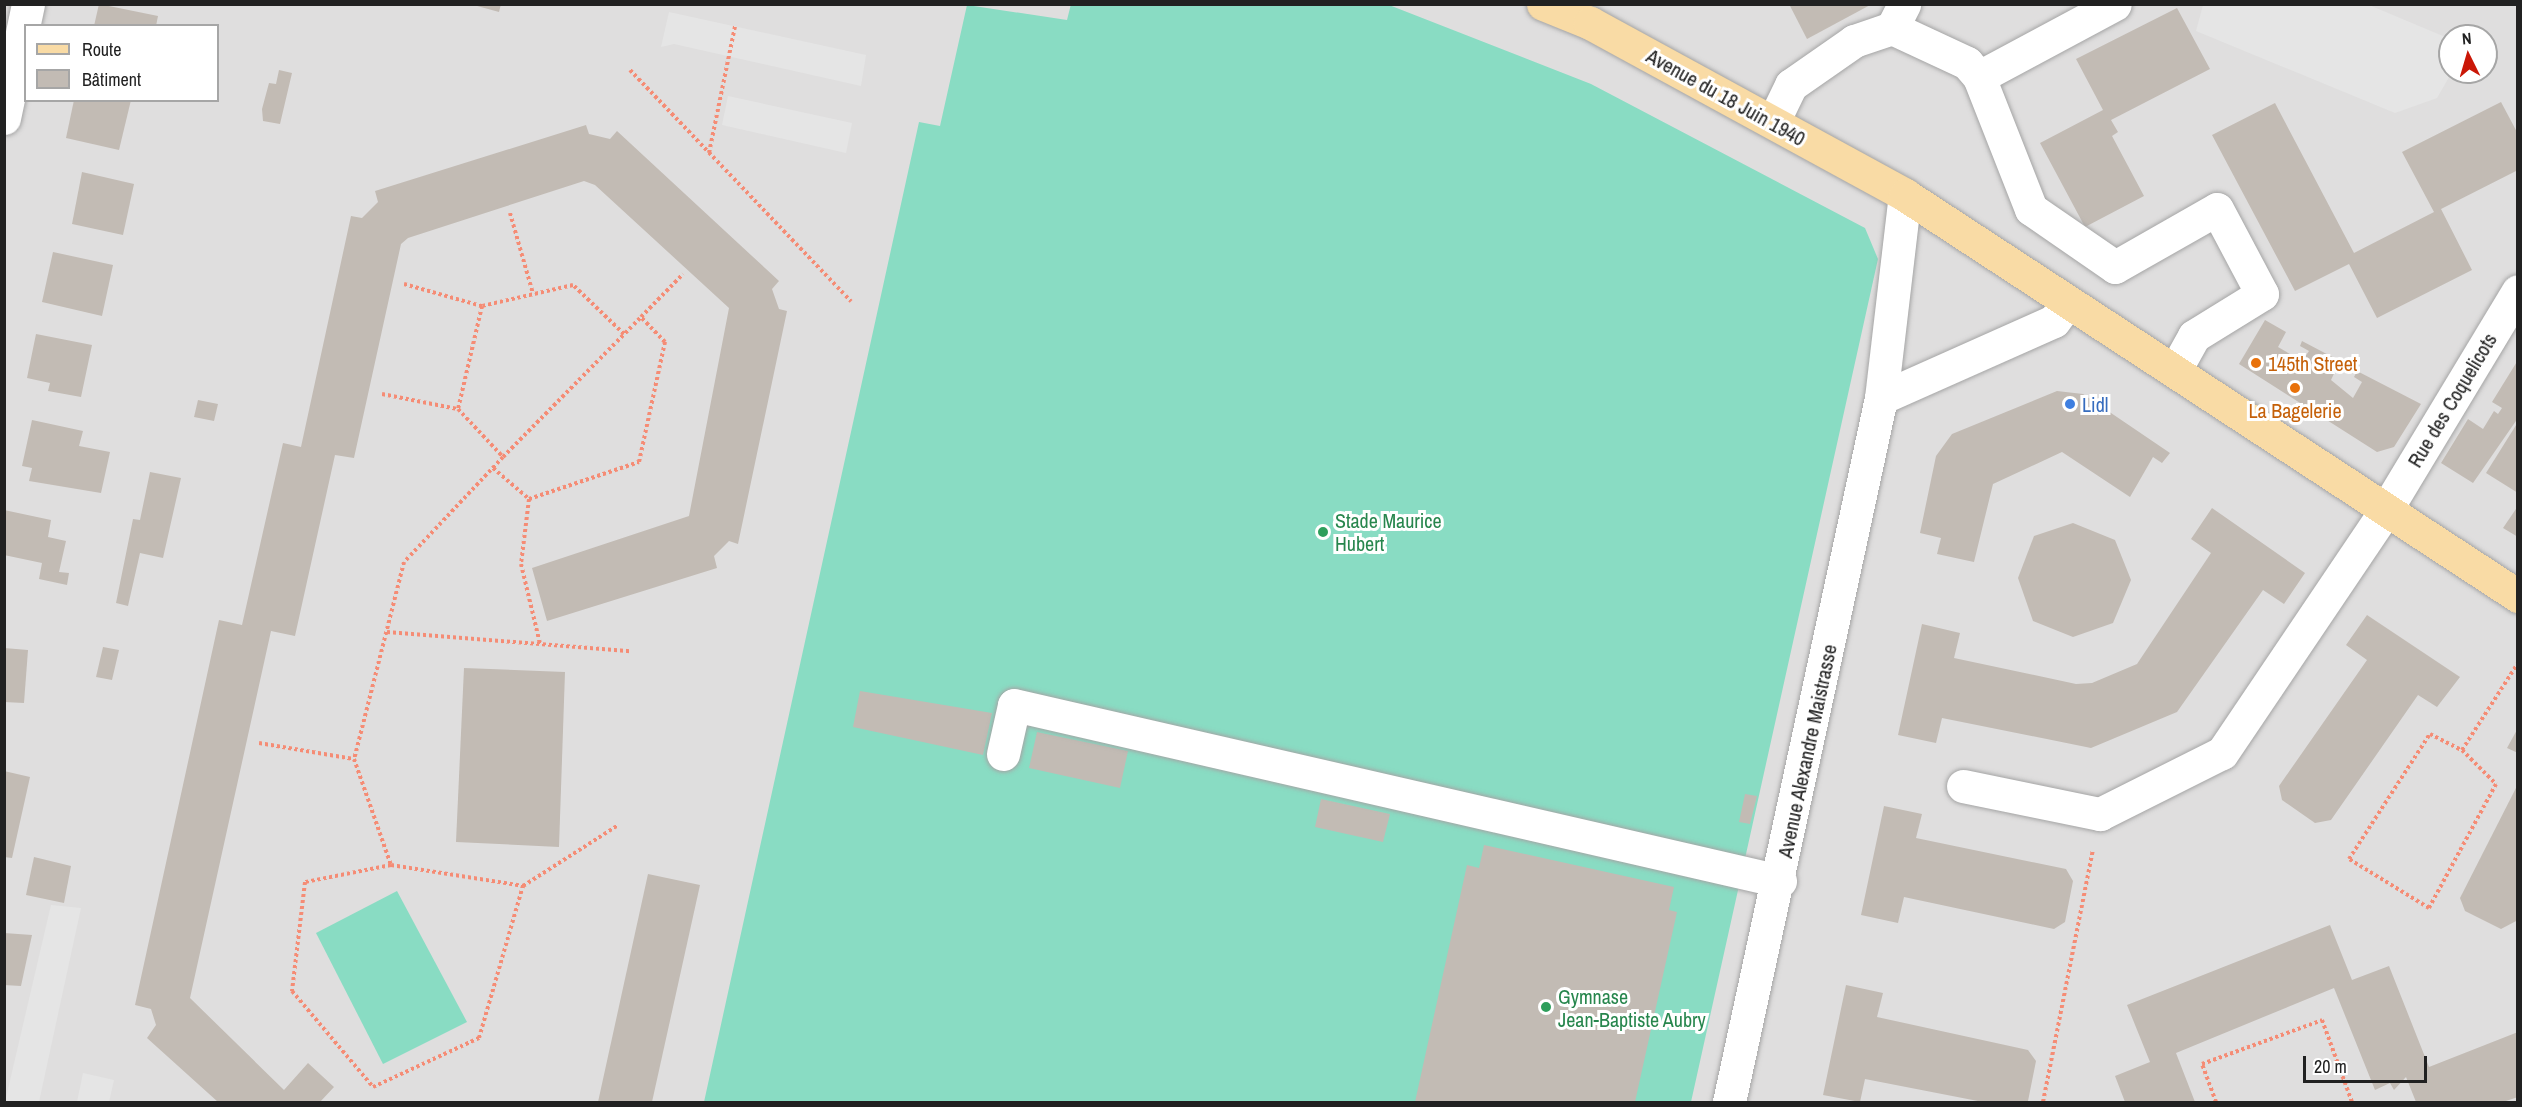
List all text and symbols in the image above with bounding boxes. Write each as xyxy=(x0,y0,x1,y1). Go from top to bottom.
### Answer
legend xyxy=(24,24,219,102)
north arrow xyxy=(2438,24,2498,84)
text: N xyxy=(2461,27,2472,49)
text: Route xyxy=(82,37,121,62)
street label: Avenue du 18 Juin 1940 xyxy=(1643,43,1809,151)
text: Bâtiment xyxy=(82,67,141,92)
street label: Rue des Coquelicots xyxy=(2403,329,2501,471)
place label: 145th Street xyxy=(2268,351,2357,375)
marker: 145th Street xyxy=(2249,356,2263,370)
marker: La Bagelerie xyxy=(2288,381,2302,395)
place label: Lidl xyxy=(2082,392,2108,416)
marker: Lidl xyxy=(2063,397,2077,411)
place label: La Bagelerie xyxy=(2249,398,2341,422)
place label: Stade Maurice Hubert xyxy=(1335,508,1442,555)
marker: Stade Maurice Hubert xyxy=(1316,525,1330,539)
street label: Avenue Alexandre Maistrasse xyxy=(1773,642,1841,860)
place label: Gymnase Jean-Baptiste Aubry xyxy=(1558,984,1707,1031)
marker: Gymnase Jean-Baptiste Aubry xyxy=(1539,1000,1553,1014)
scale bar xyxy=(2306,1044,2430,1082)
text: 20 m xyxy=(2314,1054,2347,1079)

